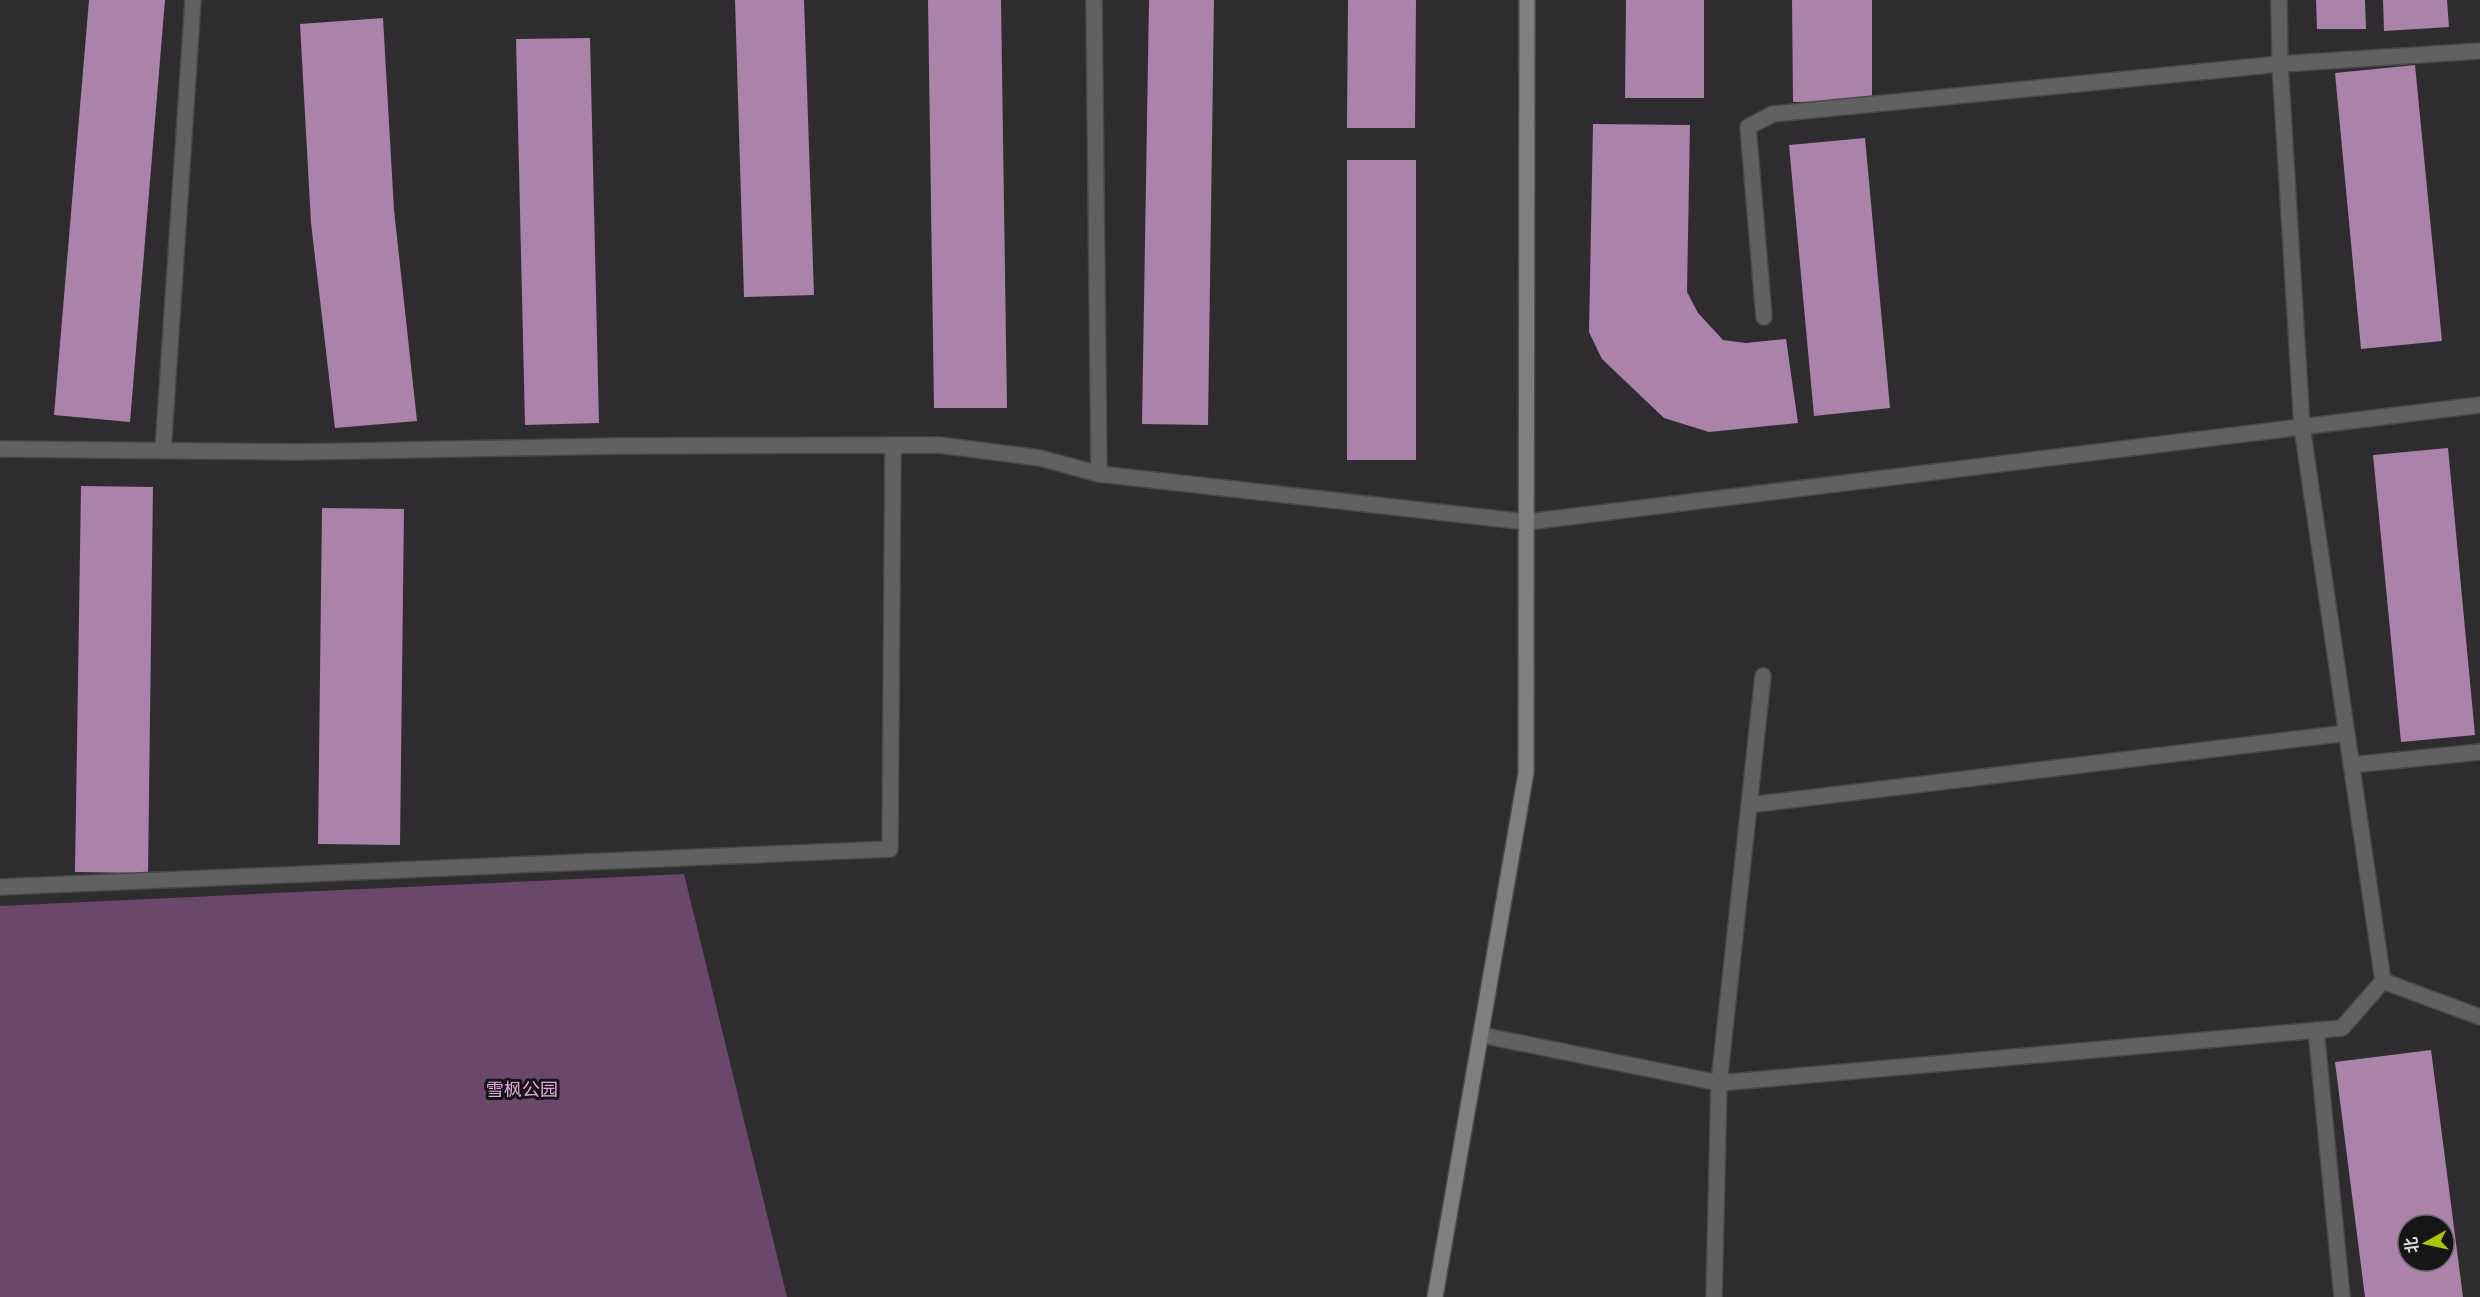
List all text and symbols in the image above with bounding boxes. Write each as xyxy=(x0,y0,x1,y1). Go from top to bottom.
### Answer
park label: 雪枫公园 xyxy=(486,1079,558,1100)
north arrow xyxy=(2396,1213,2456,1273)
text: 北 xyxy=(2401,1236,2422,1254)

